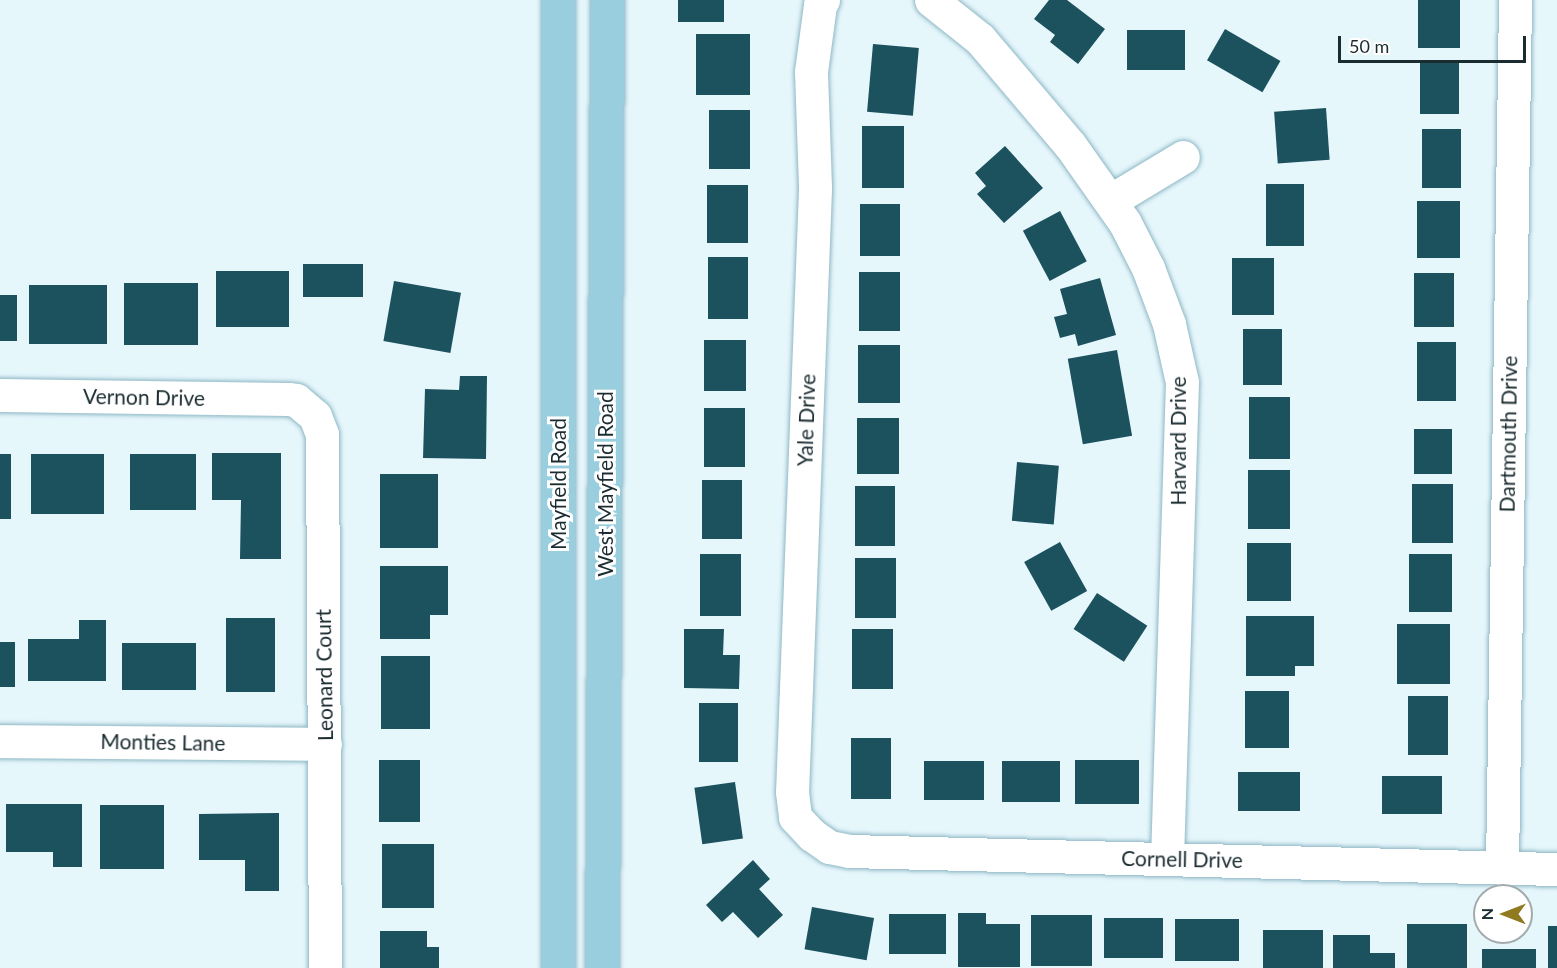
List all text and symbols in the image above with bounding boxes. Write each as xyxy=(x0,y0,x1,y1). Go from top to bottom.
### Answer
scale bar xyxy=(1341,24,1528,62)
text: 50 m xyxy=(1349,35,1389,57)
street label: Dartmouth Drive xyxy=(1494,355,1522,513)
street label: Yale Drive xyxy=(792,373,820,467)
street label: Harvard Drive xyxy=(1165,376,1191,506)
street label: Vernon Drive xyxy=(83,383,205,411)
street label: West Mayfield Road xyxy=(592,391,618,577)
street label: Mayfield Road xyxy=(545,418,571,550)
street label: Leonard Court xyxy=(310,609,338,741)
street label: Monties Lane xyxy=(100,728,226,756)
street label: Cornell Drive xyxy=(1121,845,1243,873)
north arrow xyxy=(1473,884,1533,944)
text: N xyxy=(1477,908,1496,920)

